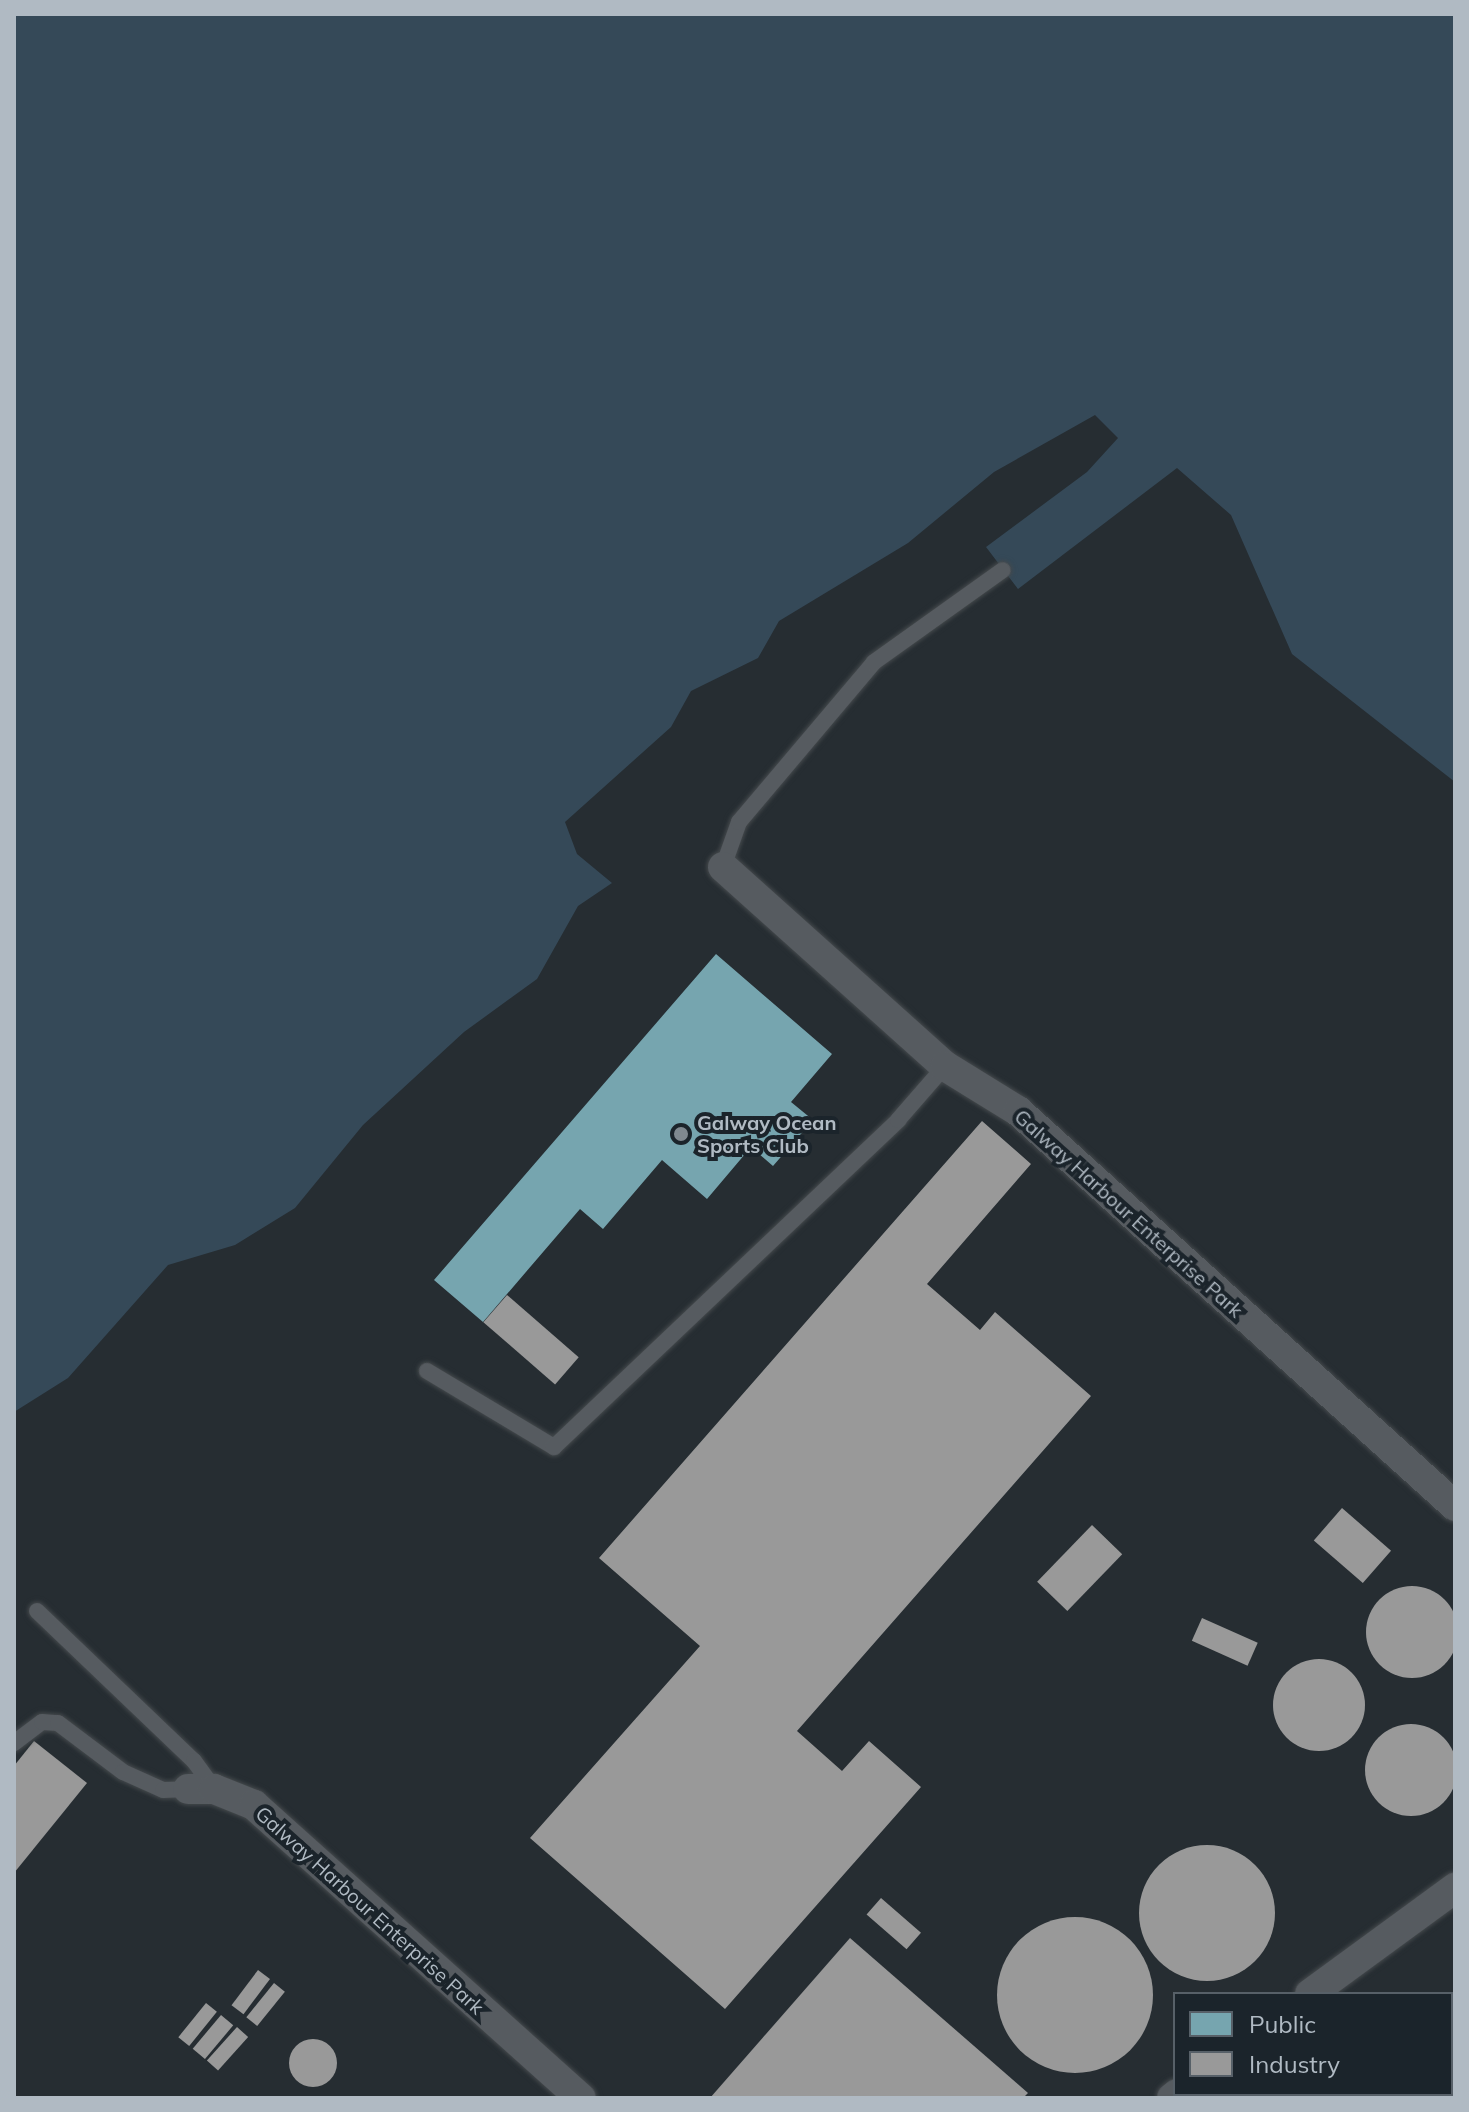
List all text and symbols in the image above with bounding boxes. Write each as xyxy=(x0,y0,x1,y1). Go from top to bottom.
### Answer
street label: Galway Harbour Enterprise Park xyxy=(1010,1104,1248,1322)
place label: Galway Ocean Sports Club xyxy=(697,1110,837,1157)
marker: Galway Ocean Sports Club xyxy=(672,1125,690,1143)
street label: Galway Harbour Enterprise Park xyxy=(251,1801,489,2019)
legend xyxy=(1173,1992,1453,2096)
text: Public xyxy=(1249,2009,1316,2039)
text: Industry xyxy=(1249,2049,1340,2079)

